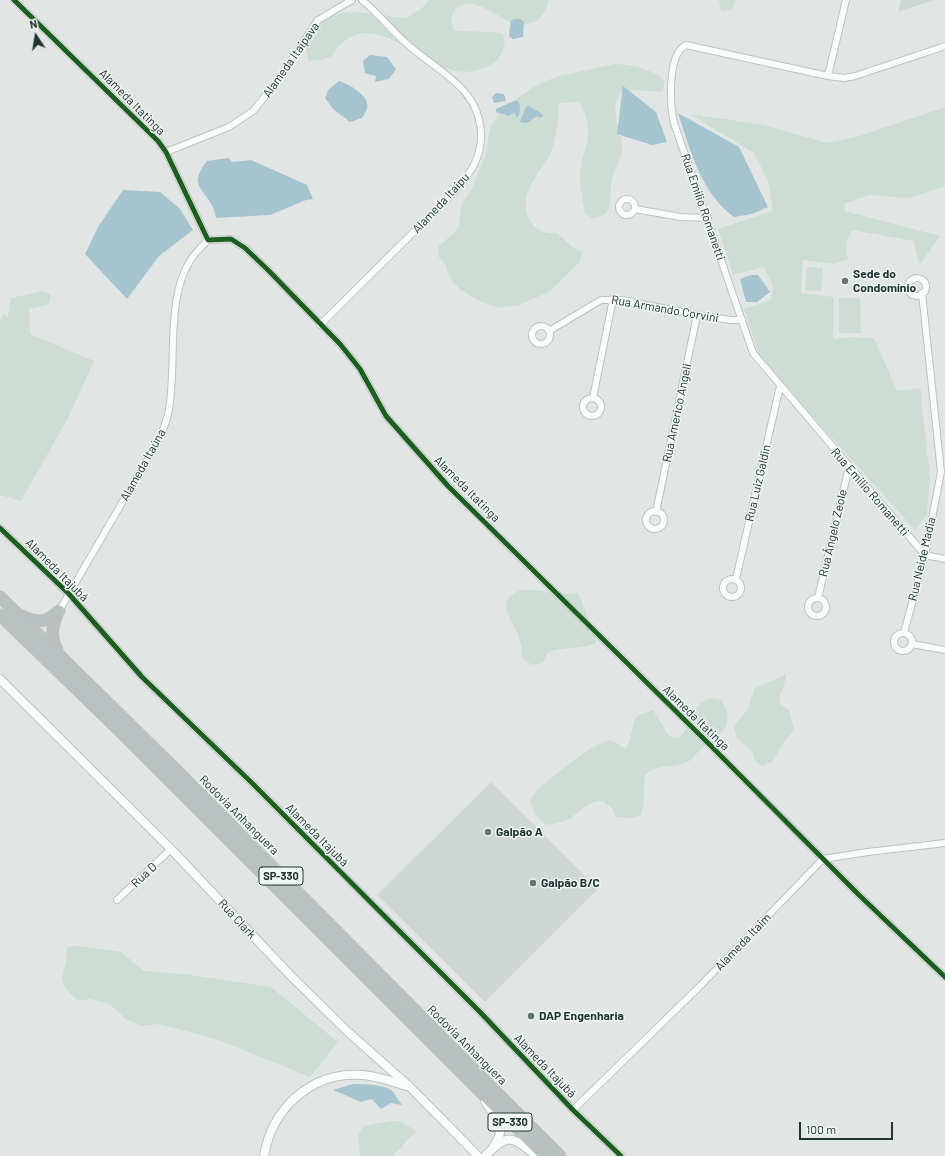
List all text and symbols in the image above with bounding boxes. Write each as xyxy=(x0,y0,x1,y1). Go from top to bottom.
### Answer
north arrow xyxy=(16,16,56,56)
text: N xyxy=(28,17,38,31)
street label: Alameda Itaipava xyxy=(260,20,322,100)
street label: Alameda Itatinga xyxy=(96,66,168,138)
street label: Rua Emilio Romanetti xyxy=(678,152,728,262)
street label: Alameda Itaipu xyxy=(409,170,473,236)
place label: Sede do Condomínio xyxy=(853,267,916,295)
marker: Sede do Condomínio xyxy=(840,276,850,286)
street label: Rua Armando Corvini xyxy=(610,292,720,326)
street label: Rua Americo Angeli xyxy=(659,362,695,464)
street label: Alameda Itaúna xyxy=(117,426,169,504)
street label: Rua Luiz Galdin xyxy=(742,443,774,523)
street label: Rua Emilio Romanetti xyxy=(828,445,912,539)
street label: Alameda Itatinga xyxy=(431,453,503,525)
street label: Rua Ângelo Zeole xyxy=(816,488,850,578)
street label: Rua Neide Madia xyxy=(905,516,939,602)
street label: Alameda Itajubá xyxy=(23,536,91,604)
street label: Alameda Itatinga xyxy=(660,682,732,754)
street label: Rodovia Anhanguera xyxy=(196,772,282,858)
street label: Alameda Itajubá xyxy=(283,801,351,869)
place label: Galpão A xyxy=(496,825,543,839)
marker: Galpão A xyxy=(483,827,493,837)
street label: Rua D xyxy=(128,859,160,891)
road number: SP-330 xyxy=(259,867,303,885)
place label: Galpão B/C xyxy=(541,876,600,890)
marker: Galpão B/C xyxy=(528,878,538,888)
street label: Rua Clark xyxy=(215,896,259,942)
street label: Alameda Itaim xyxy=(712,910,774,974)
street label: Rodovia Anhanguera xyxy=(424,1002,510,1088)
place label: DAP Engenharia xyxy=(539,1009,624,1023)
marker: DAP Engenharia xyxy=(526,1011,536,1021)
street label: Alameda Itajubá xyxy=(511,1031,579,1101)
road number: SP-330 xyxy=(488,1113,532,1131)
scale bar xyxy=(801,1114,895,1140)
text: 100 m xyxy=(806,1122,836,1136)

